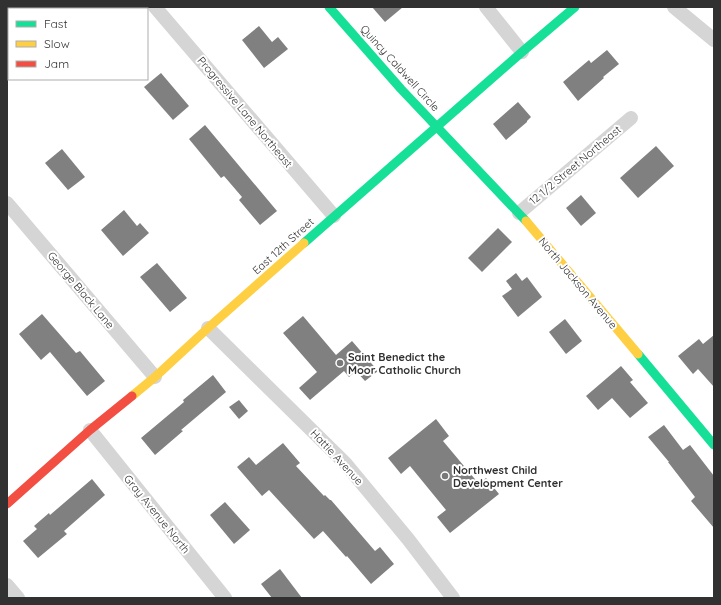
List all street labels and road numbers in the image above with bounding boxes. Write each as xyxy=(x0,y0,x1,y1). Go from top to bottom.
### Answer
street label: Quincy Caldwell Circle xyxy=(357,22,443,114)
street label: Progressive Lane Northeast xyxy=(194,54,296,171)
street label: 12 1/2 Street Northeast xyxy=(526,122,624,208)
street label: East 12th Street xyxy=(249,215,317,277)
street label: North Jackson Avenue xyxy=(536,234,620,332)
street label: George Black Lane xyxy=(45,249,117,331)
street label: Hattie Avenue xyxy=(308,426,366,488)
street label: Gray Avenue North xyxy=(121,472,193,556)

